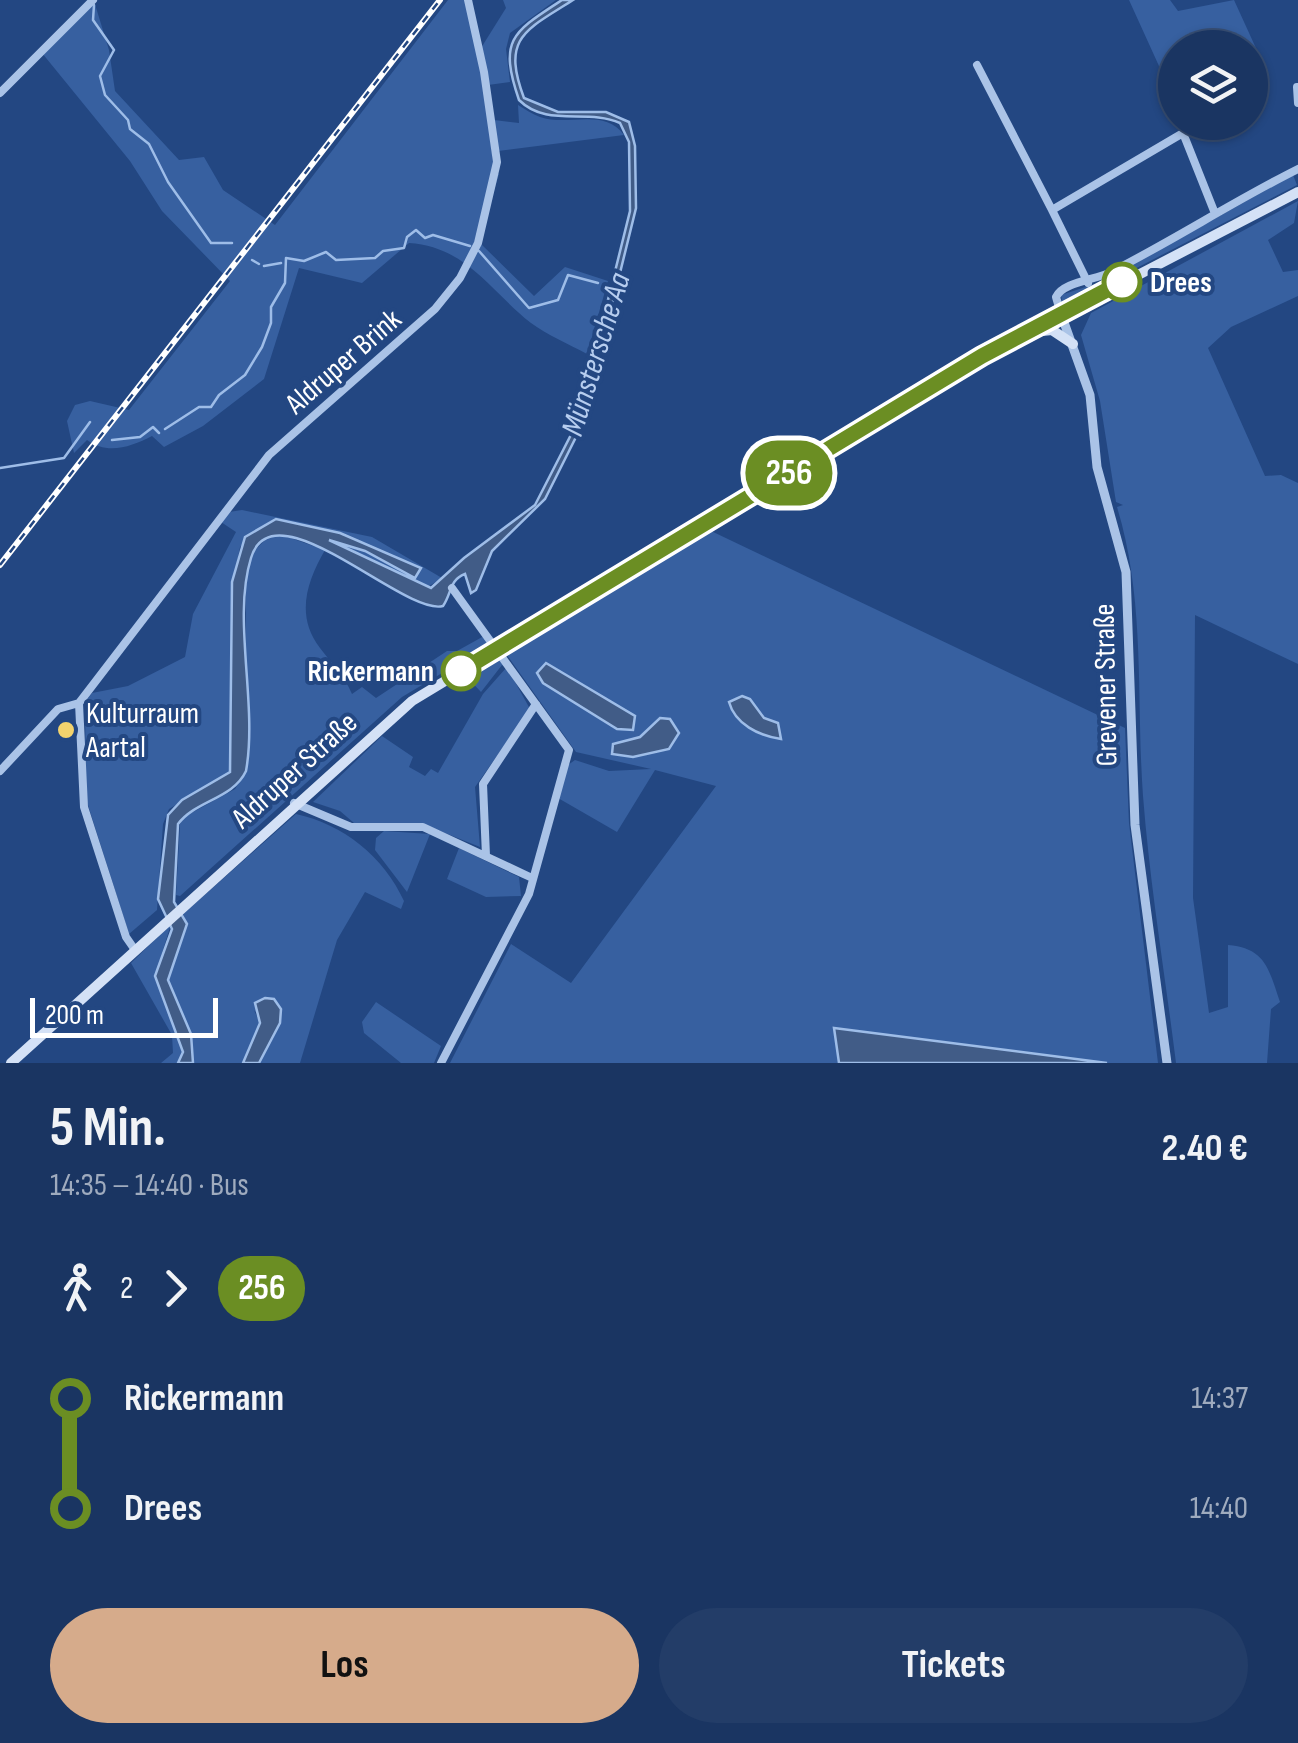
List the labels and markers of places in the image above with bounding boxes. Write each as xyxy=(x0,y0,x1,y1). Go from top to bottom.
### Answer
marker: Drees xyxy=(1103,263,1141,301)
place label: Drees xyxy=(1150,265,1212,301)
marker: Rickermann xyxy=(442,652,480,690)
place label: Rickermann xyxy=(307,654,434,690)
place label: Kulturraum Aartal xyxy=(85,696,199,766)
marker: Kulturraum Aartal xyxy=(55,719,77,741)

